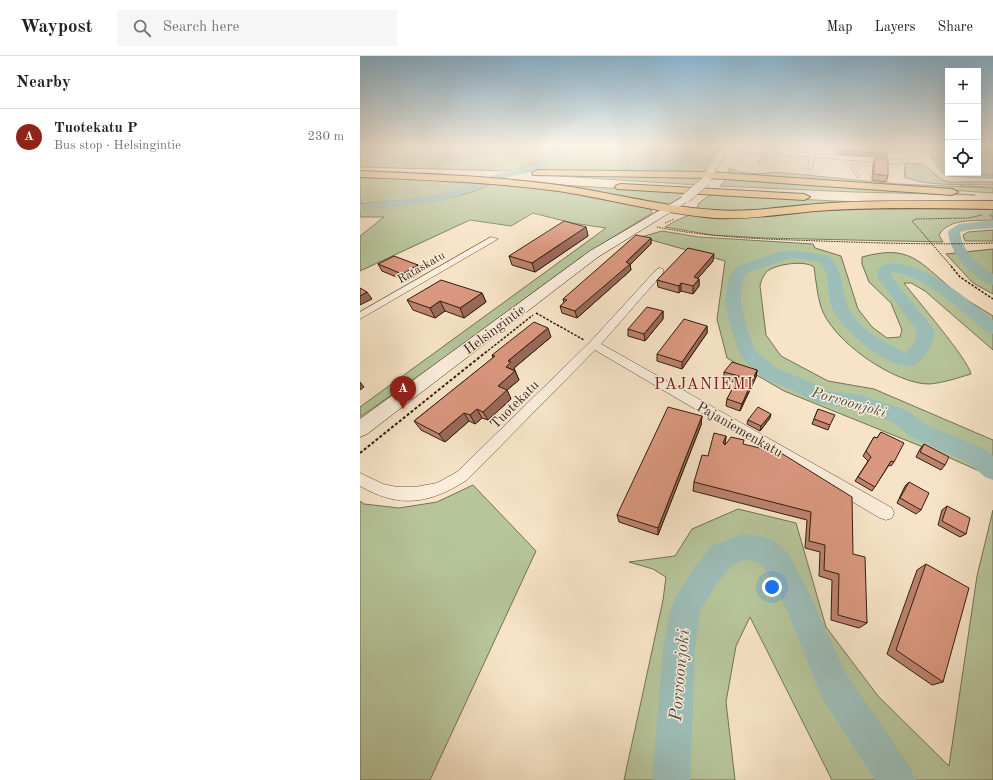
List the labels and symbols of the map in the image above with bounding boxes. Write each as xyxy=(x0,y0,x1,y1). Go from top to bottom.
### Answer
street label: Rataskatu xyxy=(396,249,448,286)
street label: Helsingintie xyxy=(461,302,528,357)
pin: A xyxy=(390,376,416,409)
street label: Tuotekatu xyxy=(488,377,542,432)
district label: PAJANIEMI xyxy=(654,377,754,393)
water label: Porvoonjoki xyxy=(809,385,888,421)
street label: Pajaniemenkatu xyxy=(694,400,785,460)
your location xyxy=(762,577,782,597)
water label: Porvoonjoki xyxy=(667,628,693,723)

